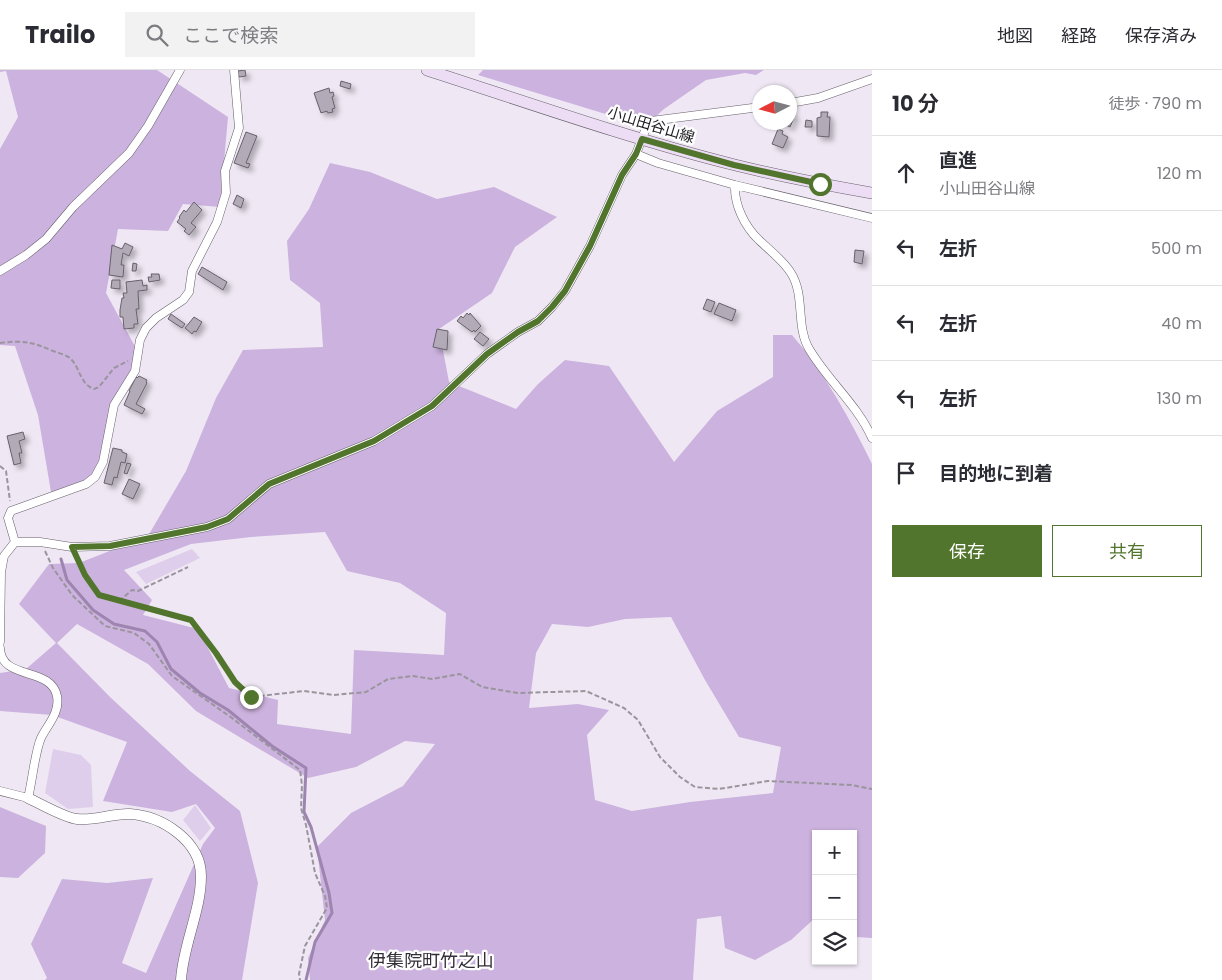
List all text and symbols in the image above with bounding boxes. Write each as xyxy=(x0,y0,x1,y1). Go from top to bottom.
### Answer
search box xyxy=(125,12,475,57)
text: Trailo xyxy=(25,18,95,51)
icon: search xyxy=(143,21,171,49)
text: ここで検索 xyxy=(183,22,278,49)
text: 地図 xyxy=(997,23,1033,48)
text: 経路 xyxy=(1061,23,1097,48)
text: 保存済み xyxy=(1125,23,1197,48)
north arrow xyxy=(752,85,797,130)
text: 10 分 xyxy=(892,89,939,118)
text: 徒歩 · 790 m xyxy=(1108,92,1202,115)
street label: 小山田谷山線 xyxy=(605,101,697,148)
text: 直進 xyxy=(939,147,977,174)
icon: ahead xyxy=(892,159,920,187)
text: 120 m xyxy=(1157,162,1202,185)
route start xyxy=(809,173,832,196)
text: 小山田谷山線 xyxy=(939,177,1035,200)
icon: left xyxy=(892,234,920,262)
text: 左折 xyxy=(939,235,977,262)
text: 500 m xyxy=(1151,237,1202,260)
icon: left xyxy=(892,309,920,337)
text: 左折 xyxy=(939,310,977,337)
text: 40 m xyxy=(1161,312,1202,335)
icon: left xyxy=(892,384,920,412)
text: 左折 xyxy=(939,385,977,412)
text: 130 m xyxy=(1157,387,1202,410)
icon: arrive xyxy=(892,459,920,487)
text: 目的地に到着 xyxy=(939,460,1053,487)
button: 保存 xyxy=(892,525,1042,577)
button: 共有 xyxy=(1052,525,1202,577)
route end xyxy=(240,686,263,709)
map controls xyxy=(812,830,857,965)
button: + xyxy=(812,830,857,875)
button: − xyxy=(812,875,857,920)
button: layers xyxy=(812,920,857,965)
district label: 伊集院町竹之山 xyxy=(368,948,494,973)

